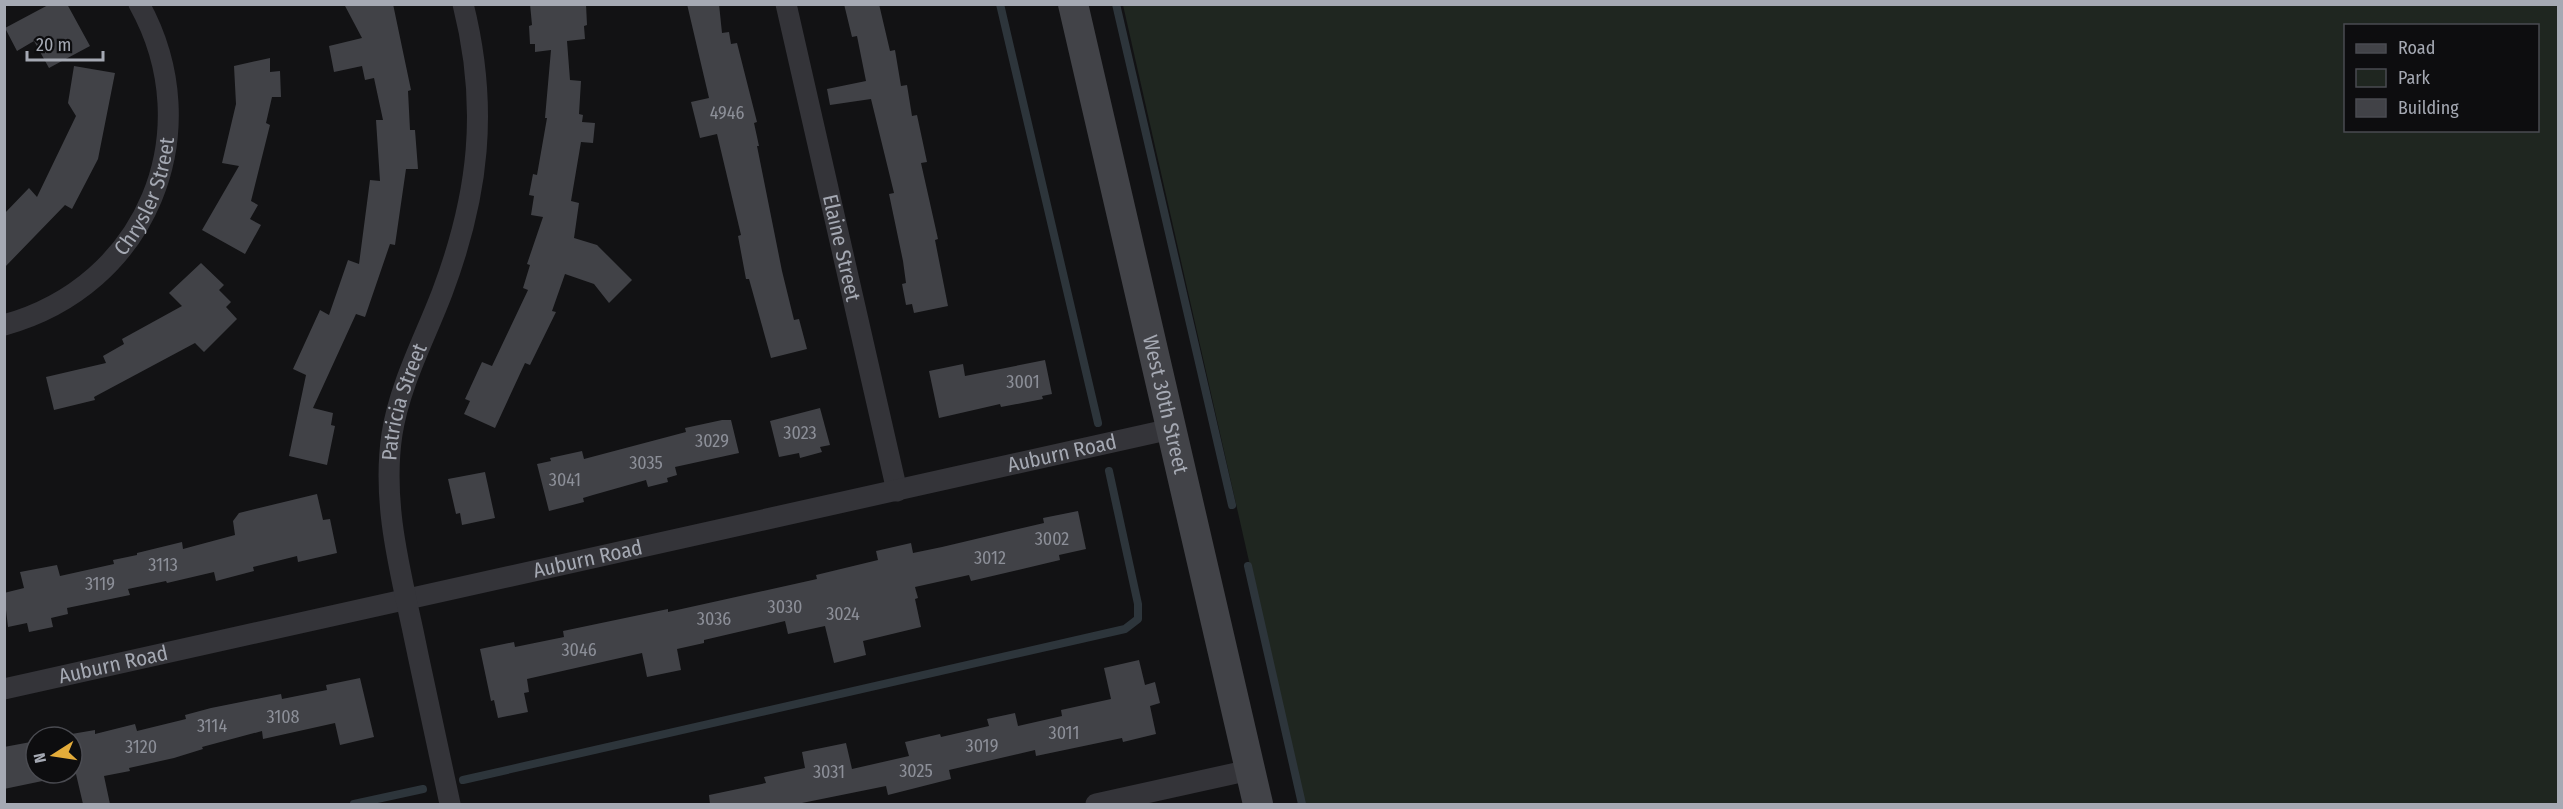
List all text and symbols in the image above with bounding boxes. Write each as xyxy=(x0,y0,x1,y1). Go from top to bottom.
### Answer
scale bar xyxy=(27,24,104,62)
legend xyxy=(2344,24,2539,132)
text: 20 m xyxy=(36,34,71,56)
text: Road xyxy=(2398,37,2435,59)
text: Park xyxy=(2398,67,2431,89)
text: Building xyxy=(2398,97,2459,119)
house number: 4946 xyxy=(710,102,744,124)
street label: Chrysler Street xyxy=(108,136,180,261)
street label: Elaine Street xyxy=(817,192,866,304)
street label: West 30th Street xyxy=(1137,332,1194,477)
street label: Patricia Street xyxy=(376,339,433,461)
house number: 3001 xyxy=(1006,371,1040,393)
house number: 3023 xyxy=(783,422,817,444)
street label: Auburn Road xyxy=(1005,428,1119,478)
house number: 3029 xyxy=(695,430,729,452)
house number: 3035 xyxy=(629,452,663,474)
house number: 3041 xyxy=(549,469,581,491)
house number: 3002 xyxy=(1035,528,1069,550)
street label: Auburn Road xyxy=(531,534,645,584)
house number: 3012 xyxy=(974,547,1006,569)
house number: 3113 xyxy=(148,554,178,576)
house number: 3119 xyxy=(85,573,115,595)
house number: 3030 xyxy=(768,596,802,618)
house number: 3024 xyxy=(826,603,860,625)
house number: 3036 xyxy=(697,608,731,630)
house number: 3046 xyxy=(561,639,597,661)
street label: Auburn Road xyxy=(56,640,170,689)
house number: 3108 xyxy=(266,706,300,728)
house number: 3114 xyxy=(197,715,227,737)
house number: 3011 xyxy=(1049,722,1079,744)
north arrow xyxy=(24,725,84,785)
house number: 3019 xyxy=(966,735,998,757)
house number: 3120 xyxy=(125,736,157,758)
text: N xyxy=(30,751,50,765)
house number: 3025 xyxy=(899,760,933,782)
house number: 3031 xyxy=(813,761,845,783)

